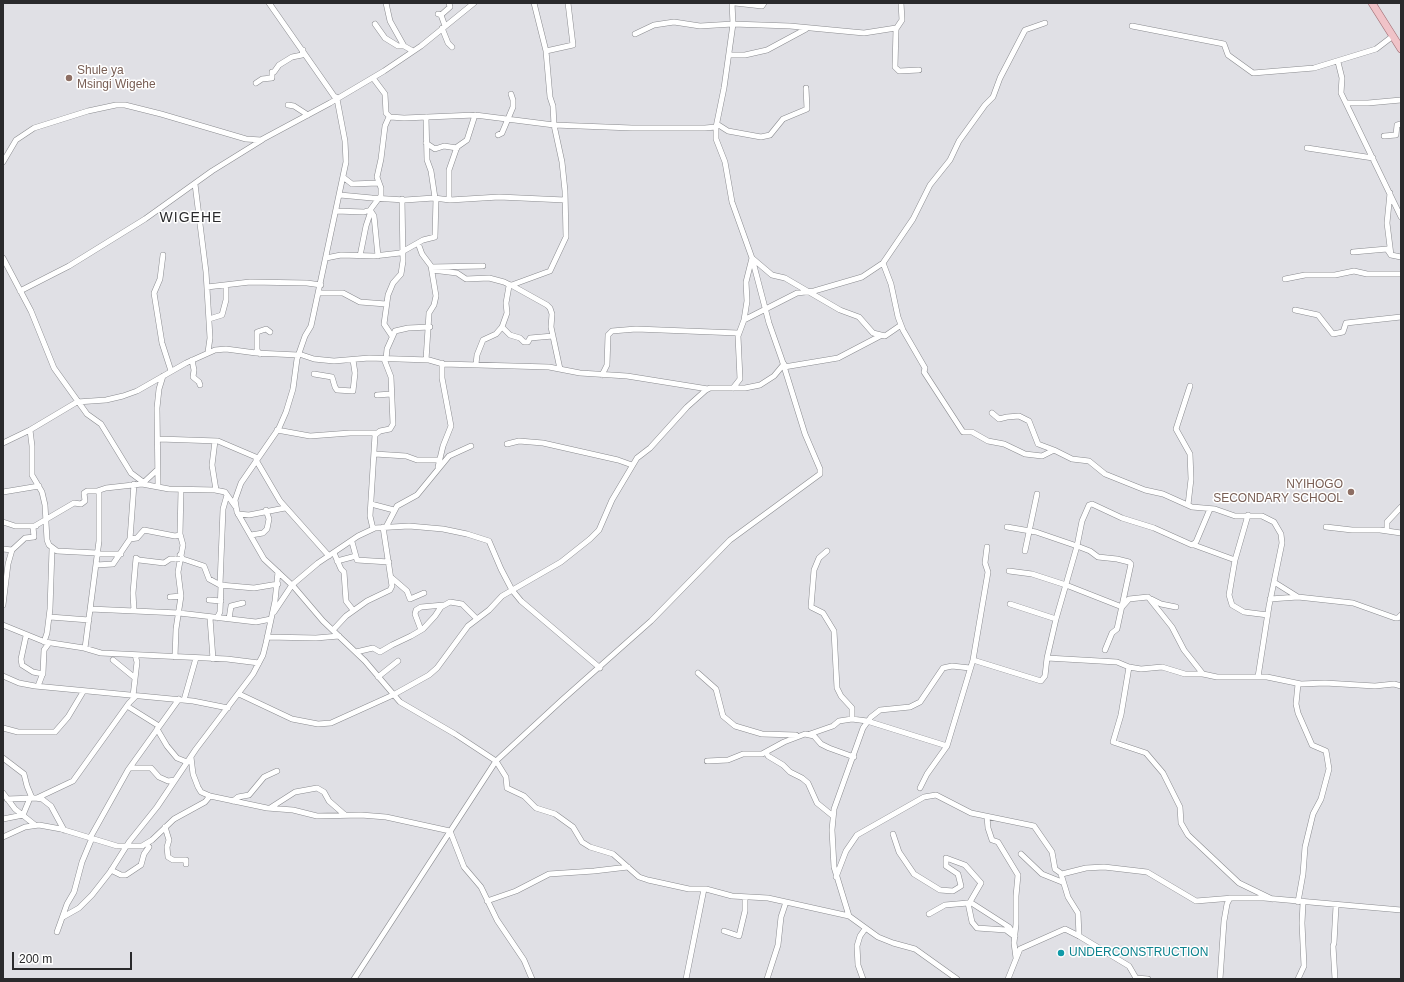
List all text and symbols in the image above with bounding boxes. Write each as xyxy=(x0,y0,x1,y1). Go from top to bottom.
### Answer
place label: Shule ya Msingi Wigehe xyxy=(77,64,156,92)
marker: Shule ya Msingi Wigehe xyxy=(64,73,74,83)
district label: WIGEHE xyxy=(160,210,222,226)
place label: NYIHOGO SECONDARY SCHOOL xyxy=(1213,478,1343,506)
marker: NYIHOGO SECONDARY SCHOOL xyxy=(1346,487,1356,497)
scale bar xyxy=(14,944,134,970)
place label: UNDERCONSTRUCTION xyxy=(1069,946,1208,960)
marker: UNDERCONSTRUCTION xyxy=(1056,948,1066,958)
text: 200 m xyxy=(19,952,52,966)

